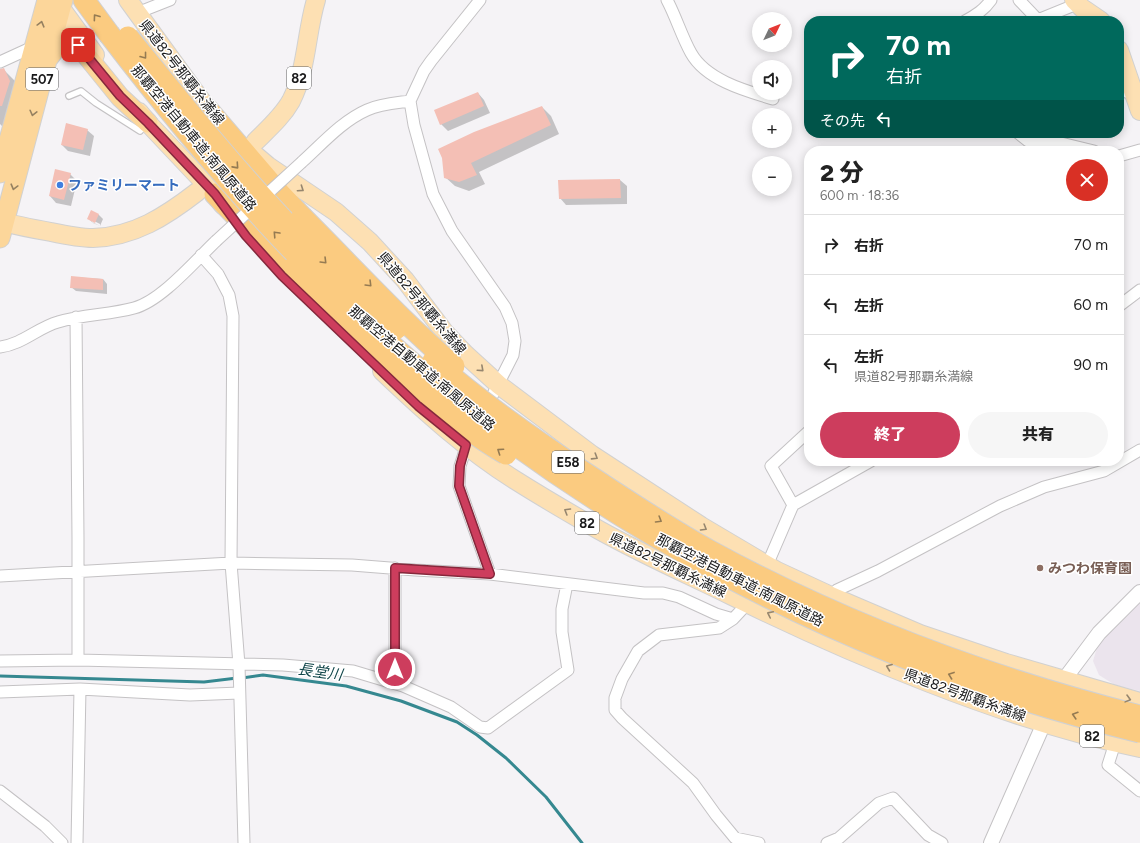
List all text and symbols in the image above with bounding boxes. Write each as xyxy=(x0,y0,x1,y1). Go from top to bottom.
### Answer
north arrow xyxy=(752,12,792,52)
map controls xyxy=(752,12,792,196)
one-way arrow xyxy=(94,15,101,22)
street label: 県道82号那覇糸満線 xyxy=(135,16,228,128)
one-way arrow xyxy=(36,21,45,28)
pin xyxy=(61,28,95,62)
text: 70 m xyxy=(886,28,951,62)
icon: right xyxy=(820,32,872,84)
icon: arrive xyxy=(67,34,89,56)
one-way arrow xyxy=(139,51,146,58)
button: sound xyxy=(752,60,792,100)
street label: 那覇空港自動車道;南風原道路 xyxy=(127,62,260,215)
text: 右折 xyxy=(886,66,922,88)
road number: 82 xyxy=(287,67,311,89)
road number: 507 xyxy=(26,68,58,90)
button: + xyxy=(752,108,792,148)
icon: left xyxy=(873,108,895,130)
one-way arrow xyxy=(29,109,38,116)
text: その先 xyxy=(820,112,865,130)
button: − xyxy=(752,156,792,196)
text: 2 分 xyxy=(820,158,864,187)
button: close xyxy=(1066,159,1108,201)
one-way arrow xyxy=(231,162,238,169)
place label: ファミリーマート xyxy=(68,177,180,194)
marker: ファミリーマート xyxy=(55,180,65,190)
one-way arrow xyxy=(10,183,19,190)
one-way arrow xyxy=(297,185,304,192)
text: 600 m · 18:36 xyxy=(820,188,899,203)
one-way arrow xyxy=(274,231,281,238)
icon: right xyxy=(820,234,842,256)
text: 70 m xyxy=(1074,236,1108,254)
text: 右折 xyxy=(854,237,884,255)
street label: 県道82号那覇糸満線 xyxy=(374,249,469,358)
one-way arrow xyxy=(319,256,327,264)
one-way arrow xyxy=(364,279,372,287)
icon: left xyxy=(820,294,842,316)
text: 60 m xyxy=(1073,296,1108,314)
text: 左折 xyxy=(854,297,884,315)
street label: 那覇空港自動車道;南風原道路 xyxy=(345,302,498,435)
text: 左折 xyxy=(854,348,884,366)
icon: left xyxy=(820,354,842,376)
text: 90 m xyxy=(1073,356,1108,374)
one-way arrow xyxy=(476,364,484,372)
text: 県道82号那覇糸満線 xyxy=(854,369,973,384)
button: 終了 xyxy=(820,412,960,458)
button: 共有 xyxy=(968,412,1108,458)
one-way arrow xyxy=(497,448,504,456)
road number: E58 xyxy=(552,451,584,473)
one-way arrow xyxy=(591,452,598,459)
one-way arrow xyxy=(564,508,571,515)
road number: 82 xyxy=(575,512,599,534)
one-way arrow xyxy=(655,516,662,523)
one-way arrow xyxy=(700,523,707,530)
street label: 県道82号那覇糸満線 xyxy=(606,530,729,601)
street label: 那覇空港自動車道;南風原道路 xyxy=(653,531,826,630)
place label: みつわ保育園 xyxy=(1048,560,1132,577)
marker: みつわ保育園 xyxy=(1035,563,1045,573)
one-way arrow xyxy=(766,611,774,619)
position arrow xyxy=(374,648,416,690)
water label: 長堂川 xyxy=(296,660,346,684)
one-way arrow xyxy=(885,664,893,672)
street label: 県道82号那覇糸満線 xyxy=(902,666,1028,725)
one-way arrow xyxy=(948,672,955,680)
one-way arrow xyxy=(1124,694,1131,703)
one-way arrow xyxy=(1072,711,1079,720)
road number: 82 xyxy=(1080,725,1104,747)

